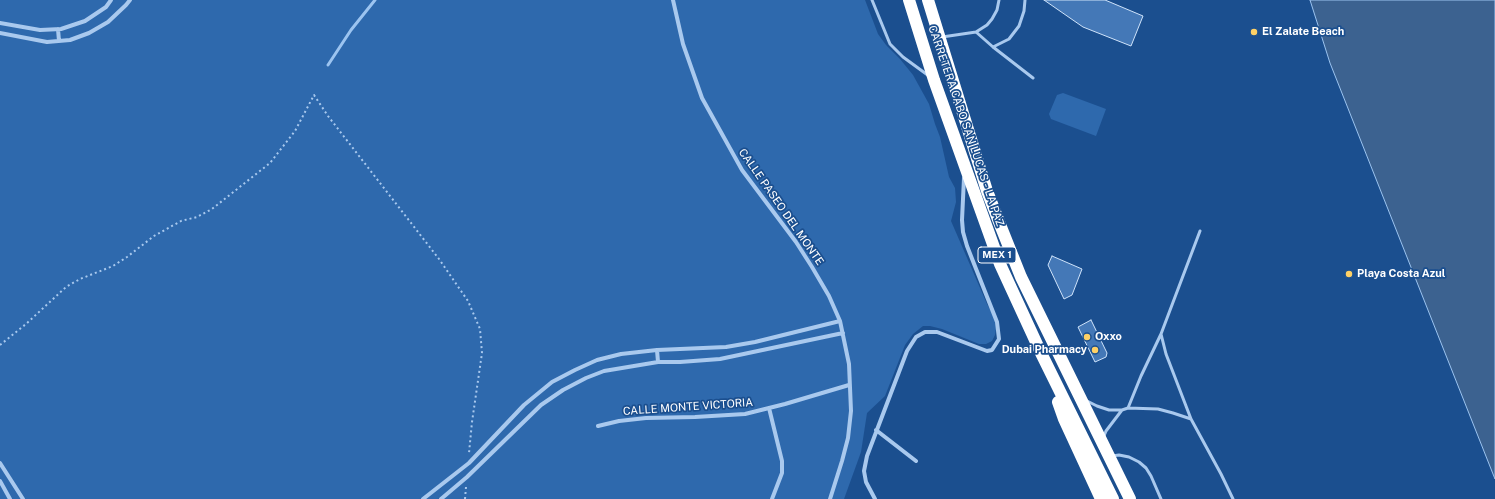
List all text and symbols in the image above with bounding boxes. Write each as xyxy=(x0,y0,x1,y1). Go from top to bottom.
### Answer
street label: CARRETERA CABO SAN LUCAS - LA PAZ xyxy=(925,24,1007,228)
place label: El Zalate Beach xyxy=(1262,25,1344,39)
marker: El Zalate Beach xyxy=(1249,27,1259,37)
street label: CALLE PASEO DEL MONTE xyxy=(736,146,826,268)
road number: MEX 1 xyxy=(978,247,1016,263)
place label: Playa Costa Azul xyxy=(1357,267,1445,281)
marker: Playa Costa Azul xyxy=(1344,269,1354,279)
place label: Oxxo xyxy=(1095,330,1122,344)
marker: Oxxo xyxy=(1082,332,1092,342)
place label: Dubai Pharmacy xyxy=(1002,343,1087,357)
marker: Dubai Pharmacy xyxy=(1090,345,1100,355)
street label: CALLE MONTE VICTORIA xyxy=(623,396,753,418)

